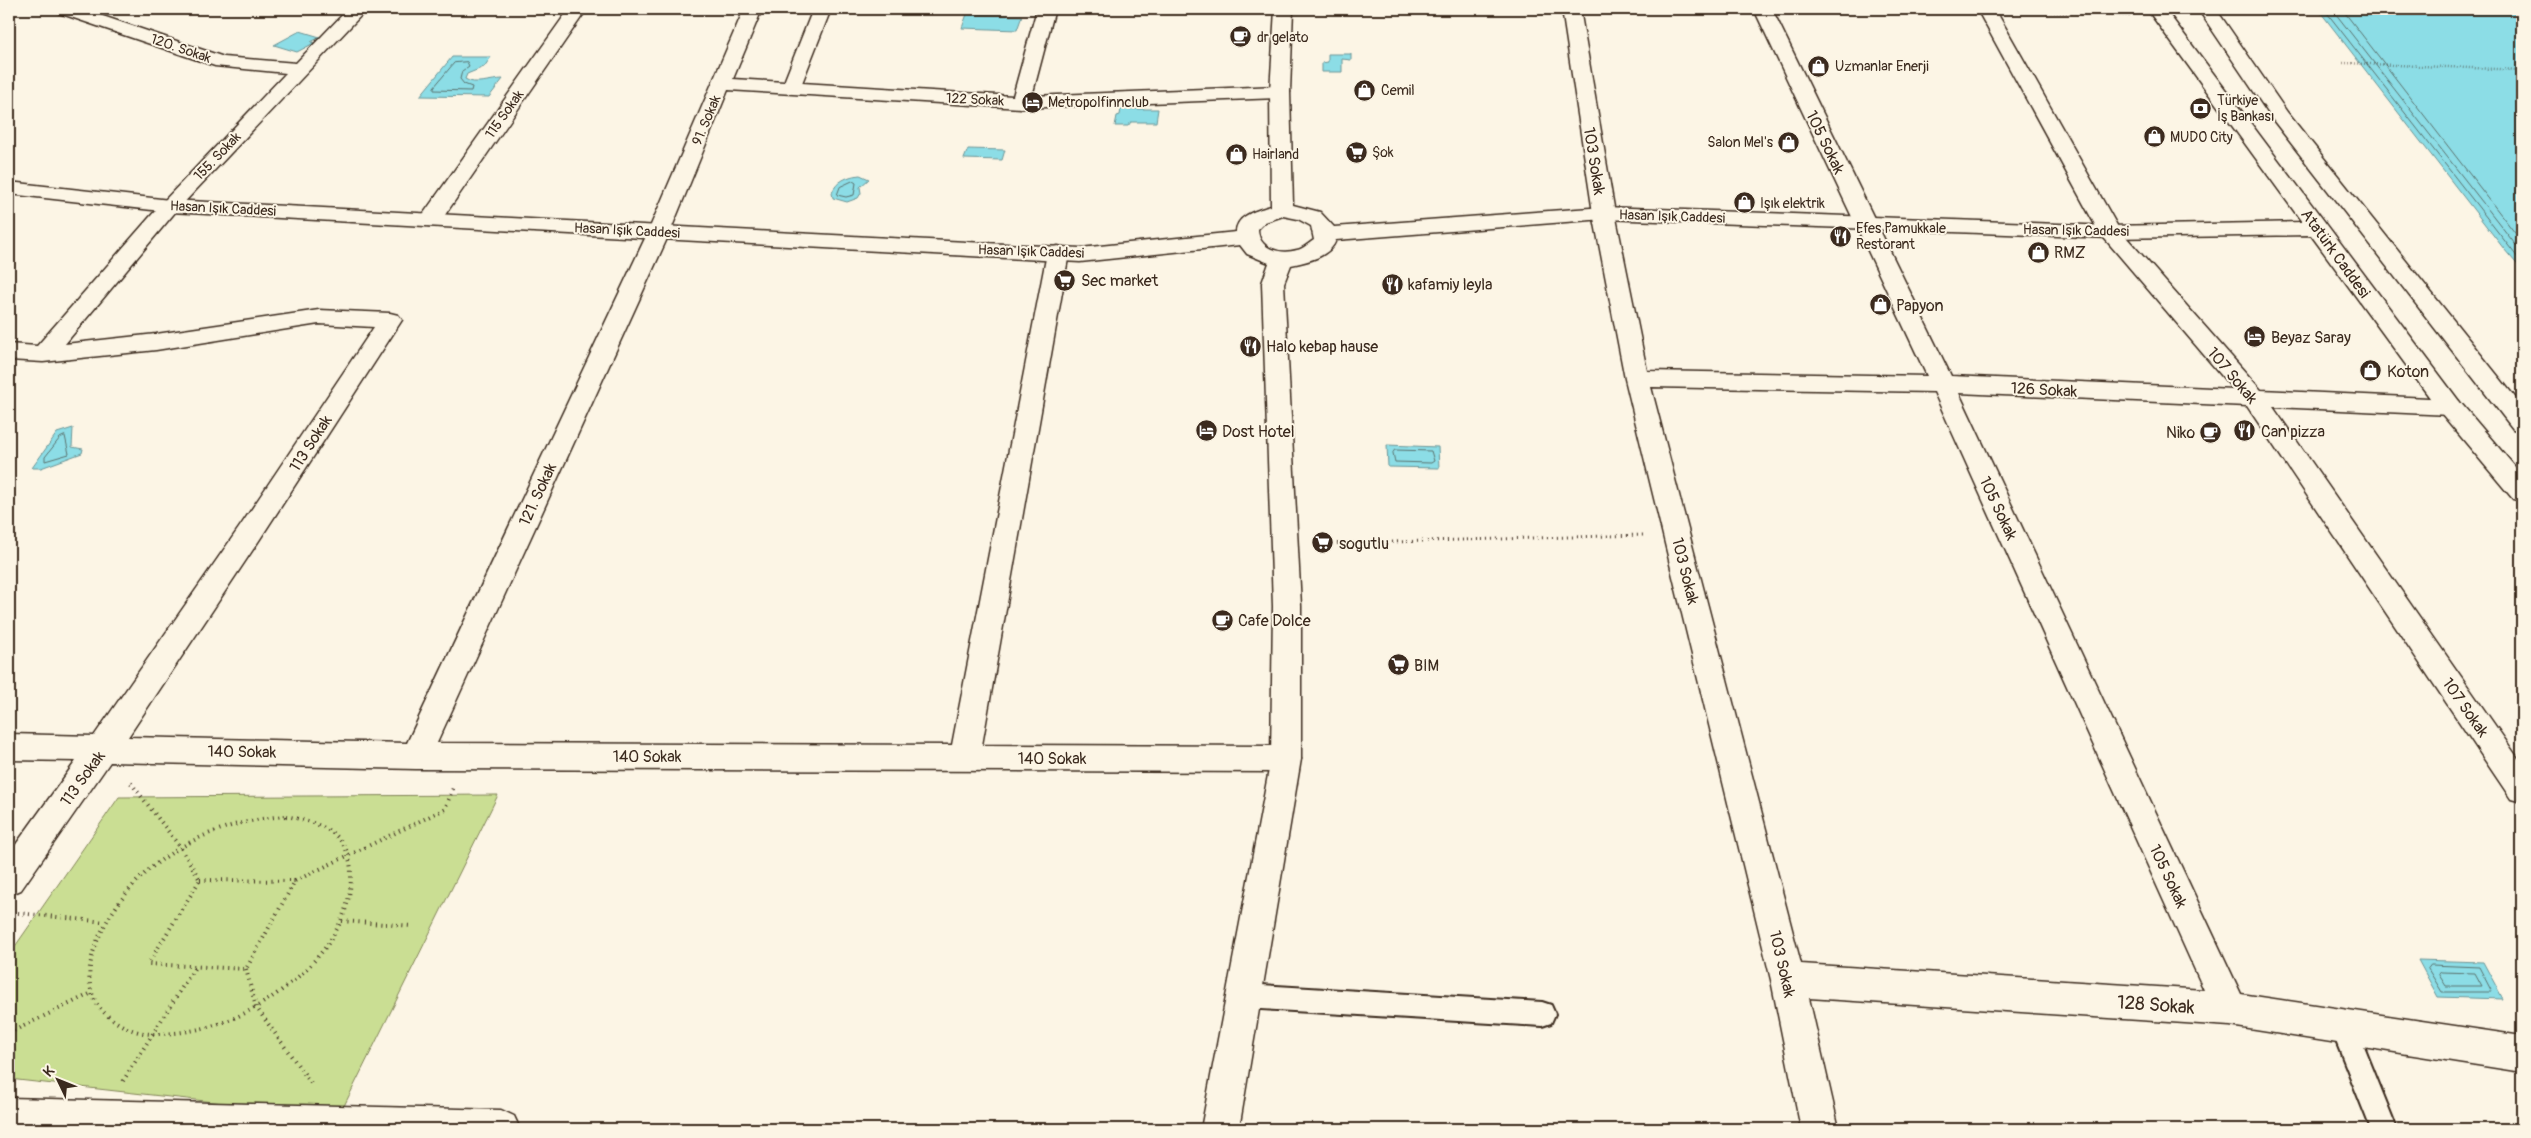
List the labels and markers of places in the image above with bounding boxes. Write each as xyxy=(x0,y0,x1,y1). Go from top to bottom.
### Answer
cafe icon: dr gelato xyxy=(1229,25,1253,49)
place label: dr gelato xyxy=(1257,29,1309,46)
shop icon: Uzmanlar Enerji xyxy=(1807,54,1831,78)
place label: Uzmanlar Enerji xyxy=(1835,58,1929,75)
shop icon: Cemil xyxy=(1353,78,1377,102)
place label: Cemil xyxy=(1381,82,1415,99)
hotel icon: Metropolfinnclub xyxy=(1020,90,1044,114)
place label: Türkiye İş Bankası xyxy=(2217,92,2275,125)
place label: Metropolfinnclub xyxy=(1048,94,1149,111)
bank icon: Türkiye İş Bankası xyxy=(2189,96,2213,120)
shop icon: MUDO City xyxy=(2142,125,2166,149)
place label: MUDO City xyxy=(2170,129,2233,146)
shop icon: Salon Mel's xyxy=(1777,130,1801,154)
place label: Salon Mel's xyxy=(1707,134,1774,151)
supermarket icon: Şok xyxy=(1344,140,1368,164)
shop icon: Hairland xyxy=(1224,142,1248,166)
place label: Şok xyxy=(1372,144,1394,161)
place label: Hairland xyxy=(1252,146,1299,163)
shop icon: Işık elektrik xyxy=(1732,191,1756,215)
place label: Işık elektrik xyxy=(1760,195,1825,212)
place label: Efes Pamukkale Restorant xyxy=(1856,220,1946,253)
restaurant icon: Efes Pamukkale Restorant xyxy=(1828,224,1852,248)
shop icon: RMZ xyxy=(2026,240,2050,264)
place label: RMZ xyxy=(2054,243,2086,263)
supermarket icon: Sec market xyxy=(1053,268,1077,292)
place label: Sec market xyxy=(1081,271,1159,291)
restaurant icon: kafamiy leyla xyxy=(1380,272,1404,296)
place label: kafamiy leyla xyxy=(1408,275,1493,295)
shop icon: Papyon xyxy=(1868,293,1892,317)
place label: Papyon xyxy=(1896,296,1944,316)
hotel icon: Beyaz Saray xyxy=(2243,325,2267,349)
place label: Beyaz Saray xyxy=(2271,328,2351,348)
restaurant icon: Halo kebap hause xyxy=(1238,334,1262,358)
place label: Halo kebap hause xyxy=(1266,337,1378,357)
shop icon: Koton xyxy=(2359,359,2383,383)
place label: Koton xyxy=(2387,362,2429,382)
hotel icon: Dost Hotel xyxy=(1194,419,1218,443)
restaurant icon: Can pizza xyxy=(2233,419,2257,443)
cafe icon: Niko xyxy=(2199,420,2223,444)
place label: Dost Hotel xyxy=(1222,422,1295,442)
place label: Can pizza xyxy=(2261,422,2325,442)
place label: Niko xyxy=(2166,423,2195,443)
supermarket icon: sogutlu xyxy=(1311,531,1335,555)
place label: sogutlu xyxy=(1339,534,1389,554)
cafe icon: Cafe Dolce xyxy=(1210,608,1234,632)
place label: Cafe Dolce xyxy=(1238,611,1311,631)
supermarket icon: BIM xyxy=(1386,653,1410,677)
place label: BIM xyxy=(1414,656,1439,676)

